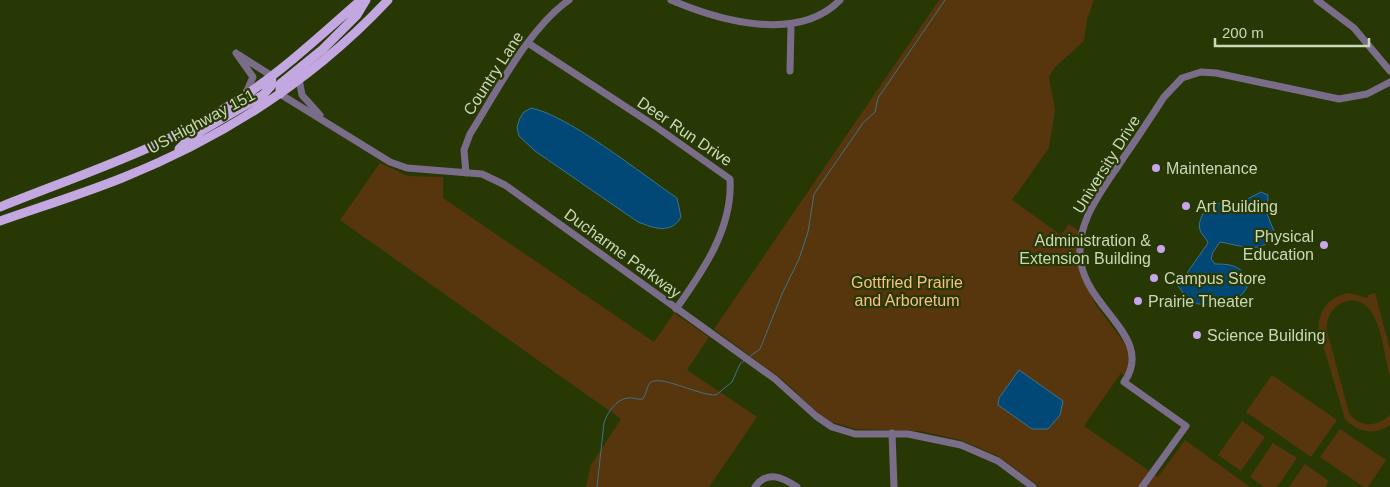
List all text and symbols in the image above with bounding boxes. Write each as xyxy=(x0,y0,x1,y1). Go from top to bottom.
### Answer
scale bar xyxy=(1215,15,1369,47)
text: 200 m xyxy=(1222,24,1264,41)
street label: Country Lane xyxy=(460,28,527,118)
street label: US Highway 151 xyxy=(145,86,258,157)
street label: Deer Run Drive xyxy=(634,94,735,169)
street label: University Drive xyxy=(1070,112,1143,216)
place label: Maintenance xyxy=(1166,160,1258,177)
marker: Maintenance xyxy=(1150,162,1162,174)
place label: Art Building xyxy=(1196,198,1278,215)
marker: Art Building xyxy=(1180,200,1192,212)
street label: Ducharme Parkway xyxy=(561,205,684,301)
place label: Physical Education xyxy=(1243,228,1314,263)
place label: Administration & Extension Building xyxy=(1019,232,1151,267)
marker: Physical Education xyxy=(1318,239,1330,251)
marker: Administration & Extension Building xyxy=(1155,243,1167,255)
place label: Campus Store xyxy=(1164,270,1266,287)
marker: Campus Store xyxy=(1148,272,1160,284)
park label: Gottfried Prairie and Arboretum xyxy=(851,274,963,309)
place label: Prairie Theater xyxy=(1148,293,1254,310)
marker: Prairie Theater xyxy=(1132,295,1144,307)
place label: Science Building xyxy=(1207,327,1325,344)
marker: Science Building xyxy=(1191,329,1203,341)

